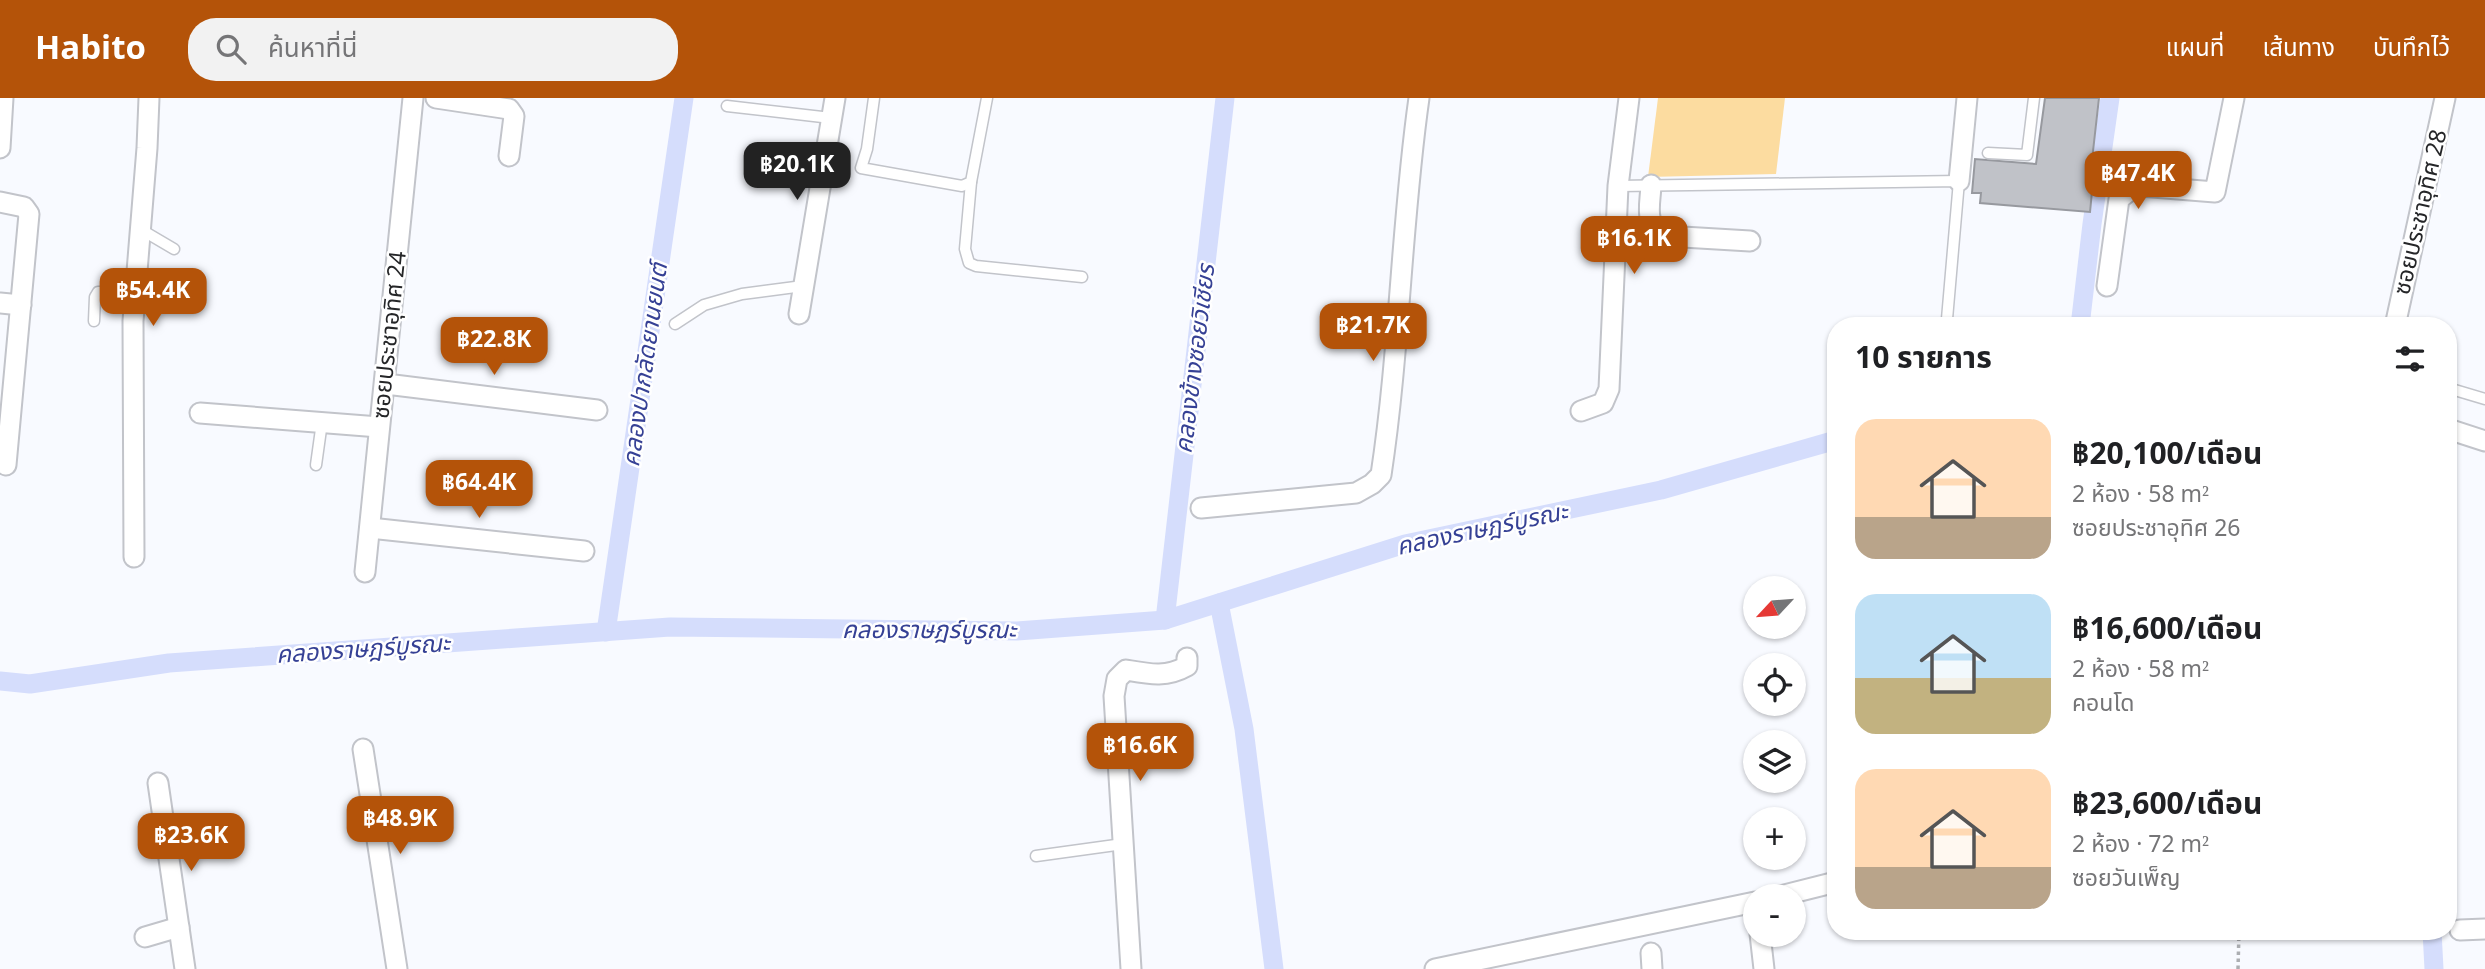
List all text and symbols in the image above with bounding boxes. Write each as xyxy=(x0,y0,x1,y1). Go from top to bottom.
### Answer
search box xyxy=(188,18,678,81)
text: Habito xyxy=(35,24,146,74)
text: ค้นหาที่นี่ xyxy=(268,29,357,69)
icon: search xyxy=(212,30,250,68)
text: แผนที่ xyxy=(2166,31,2224,67)
text: เส้นทาง xyxy=(2262,31,2335,67)
text: บันทึกไว้ xyxy=(2373,31,2450,67)
street label: ซอยประชาอุทิศ 28 xyxy=(2385,126,2456,298)
pin: ฿20.1K xyxy=(740,142,854,202)
text: ฿20.1K xyxy=(760,148,834,182)
pin: ฿47.4K xyxy=(2081,152,2195,211)
text: ฿47.4K xyxy=(2101,157,2175,191)
pin: ฿16.1K xyxy=(1577,216,1691,276)
text: ฿16.1K xyxy=(1597,222,1671,256)
street label: ซอยประชาอุทิศ 24 xyxy=(364,250,416,421)
water label: คลองปากลัดยานยนต์ xyxy=(614,257,679,469)
water label: คลองข้างซอยวิเชียร xyxy=(1167,260,1226,456)
pin: ฿54.4K xyxy=(96,268,210,328)
text: ฿54.4K xyxy=(116,274,190,308)
pin: ฿21.7K xyxy=(1316,303,1430,363)
text: ฿21.7K xyxy=(1336,309,1410,343)
pin: ฿22.8K xyxy=(437,317,551,377)
text: ฿22.8K xyxy=(457,323,531,357)
text: 10 รายการ xyxy=(1855,336,1992,382)
icon: filters xyxy=(2391,340,2429,378)
text: ฿20,100/เดือน xyxy=(2072,432,2262,478)
icon: home xyxy=(1911,447,1995,531)
pin: ฿64.4K xyxy=(422,460,536,520)
text: ฿64.4K xyxy=(442,466,516,500)
text: 2 ห้อง · 58 m² xyxy=(2072,478,2209,512)
water label: คลองราษฎร์บูรณะ xyxy=(1393,494,1573,566)
text: ซอยประชาอุทิศ 26 xyxy=(2072,512,2241,546)
north arrow xyxy=(1743,576,1806,639)
map controls xyxy=(1743,576,1806,947)
text: ฿16,600/เดือน xyxy=(2072,607,2262,653)
water label: คลองราษฎร์บูรณะ xyxy=(842,613,1018,649)
icon: home xyxy=(1911,622,1995,706)
water label: คลองราษฎร์บูรณะ xyxy=(275,626,453,674)
button: locate xyxy=(1743,653,1806,716)
text: 2 ห้อง · 58 m² xyxy=(2072,653,2209,687)
text: คอนโด xyxy=(2072,687,2134,721)
pin: ฿16.6K xyxy=(1083,724,1197,783)
text: ฿16.6K xyxy=(1103,729,1177,763)
button: layers xyxy=(1743,730,1806,793)
text: ฿23,600/เดือน xyxy=(2072,782,2262,828)
pin: ฿48.9K xyxy=(343,796,457,856)
icon: home xyxy=(1911,797,1995,881)
text: ฿48.9K xyxy=(363,802,437,836)
button: + xyxy=(1743,807,1806,870)
pin: ฿23.6K xyxy=(134,814,248,873)
text: ฿23.6K xyxy=(154,819,228,853)
text: 2 ห้อง · 72 m² xyxy=(2072,828,2209,862)
text: ซอยวันเพ็ญ xyxy=(2072,862,2180,896)
button: − xyxy=(1743,884,1806,947)

